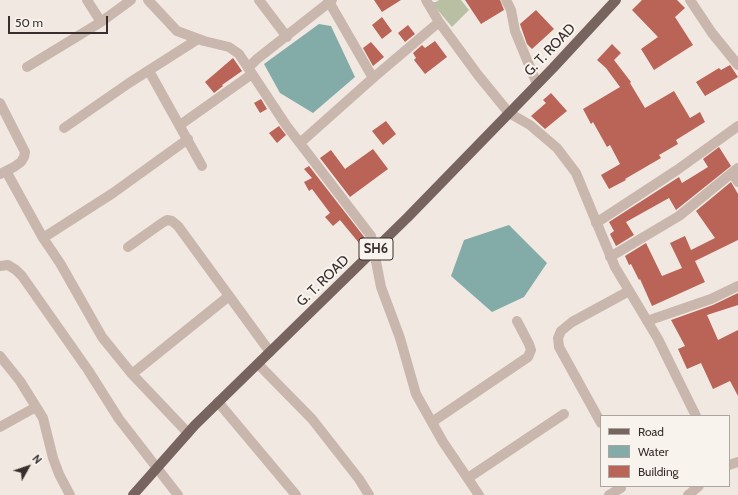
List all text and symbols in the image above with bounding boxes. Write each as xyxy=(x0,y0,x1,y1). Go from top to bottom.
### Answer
scale bar xyxy=(10,8,110,34)
text: 50 m xyxy=(15,15,43,30)
street label: G. T. ROAD xyxy=(521,20,579,80)
road number: SH6 xyxy=(359,238,393,260)
street label: G. T. ROAD xyxy=(293,252,353,310)
legend xyxy=(600,415,730,487)
text: Road xyxy=(638,424,664,439)
text: Water xyxy=(638,444,668,459)
north arrow xyxy=(8,447,48,487)
text: N xyxy=(29,452,45,467)
text: Building xyxy=(638,464,679,479)

